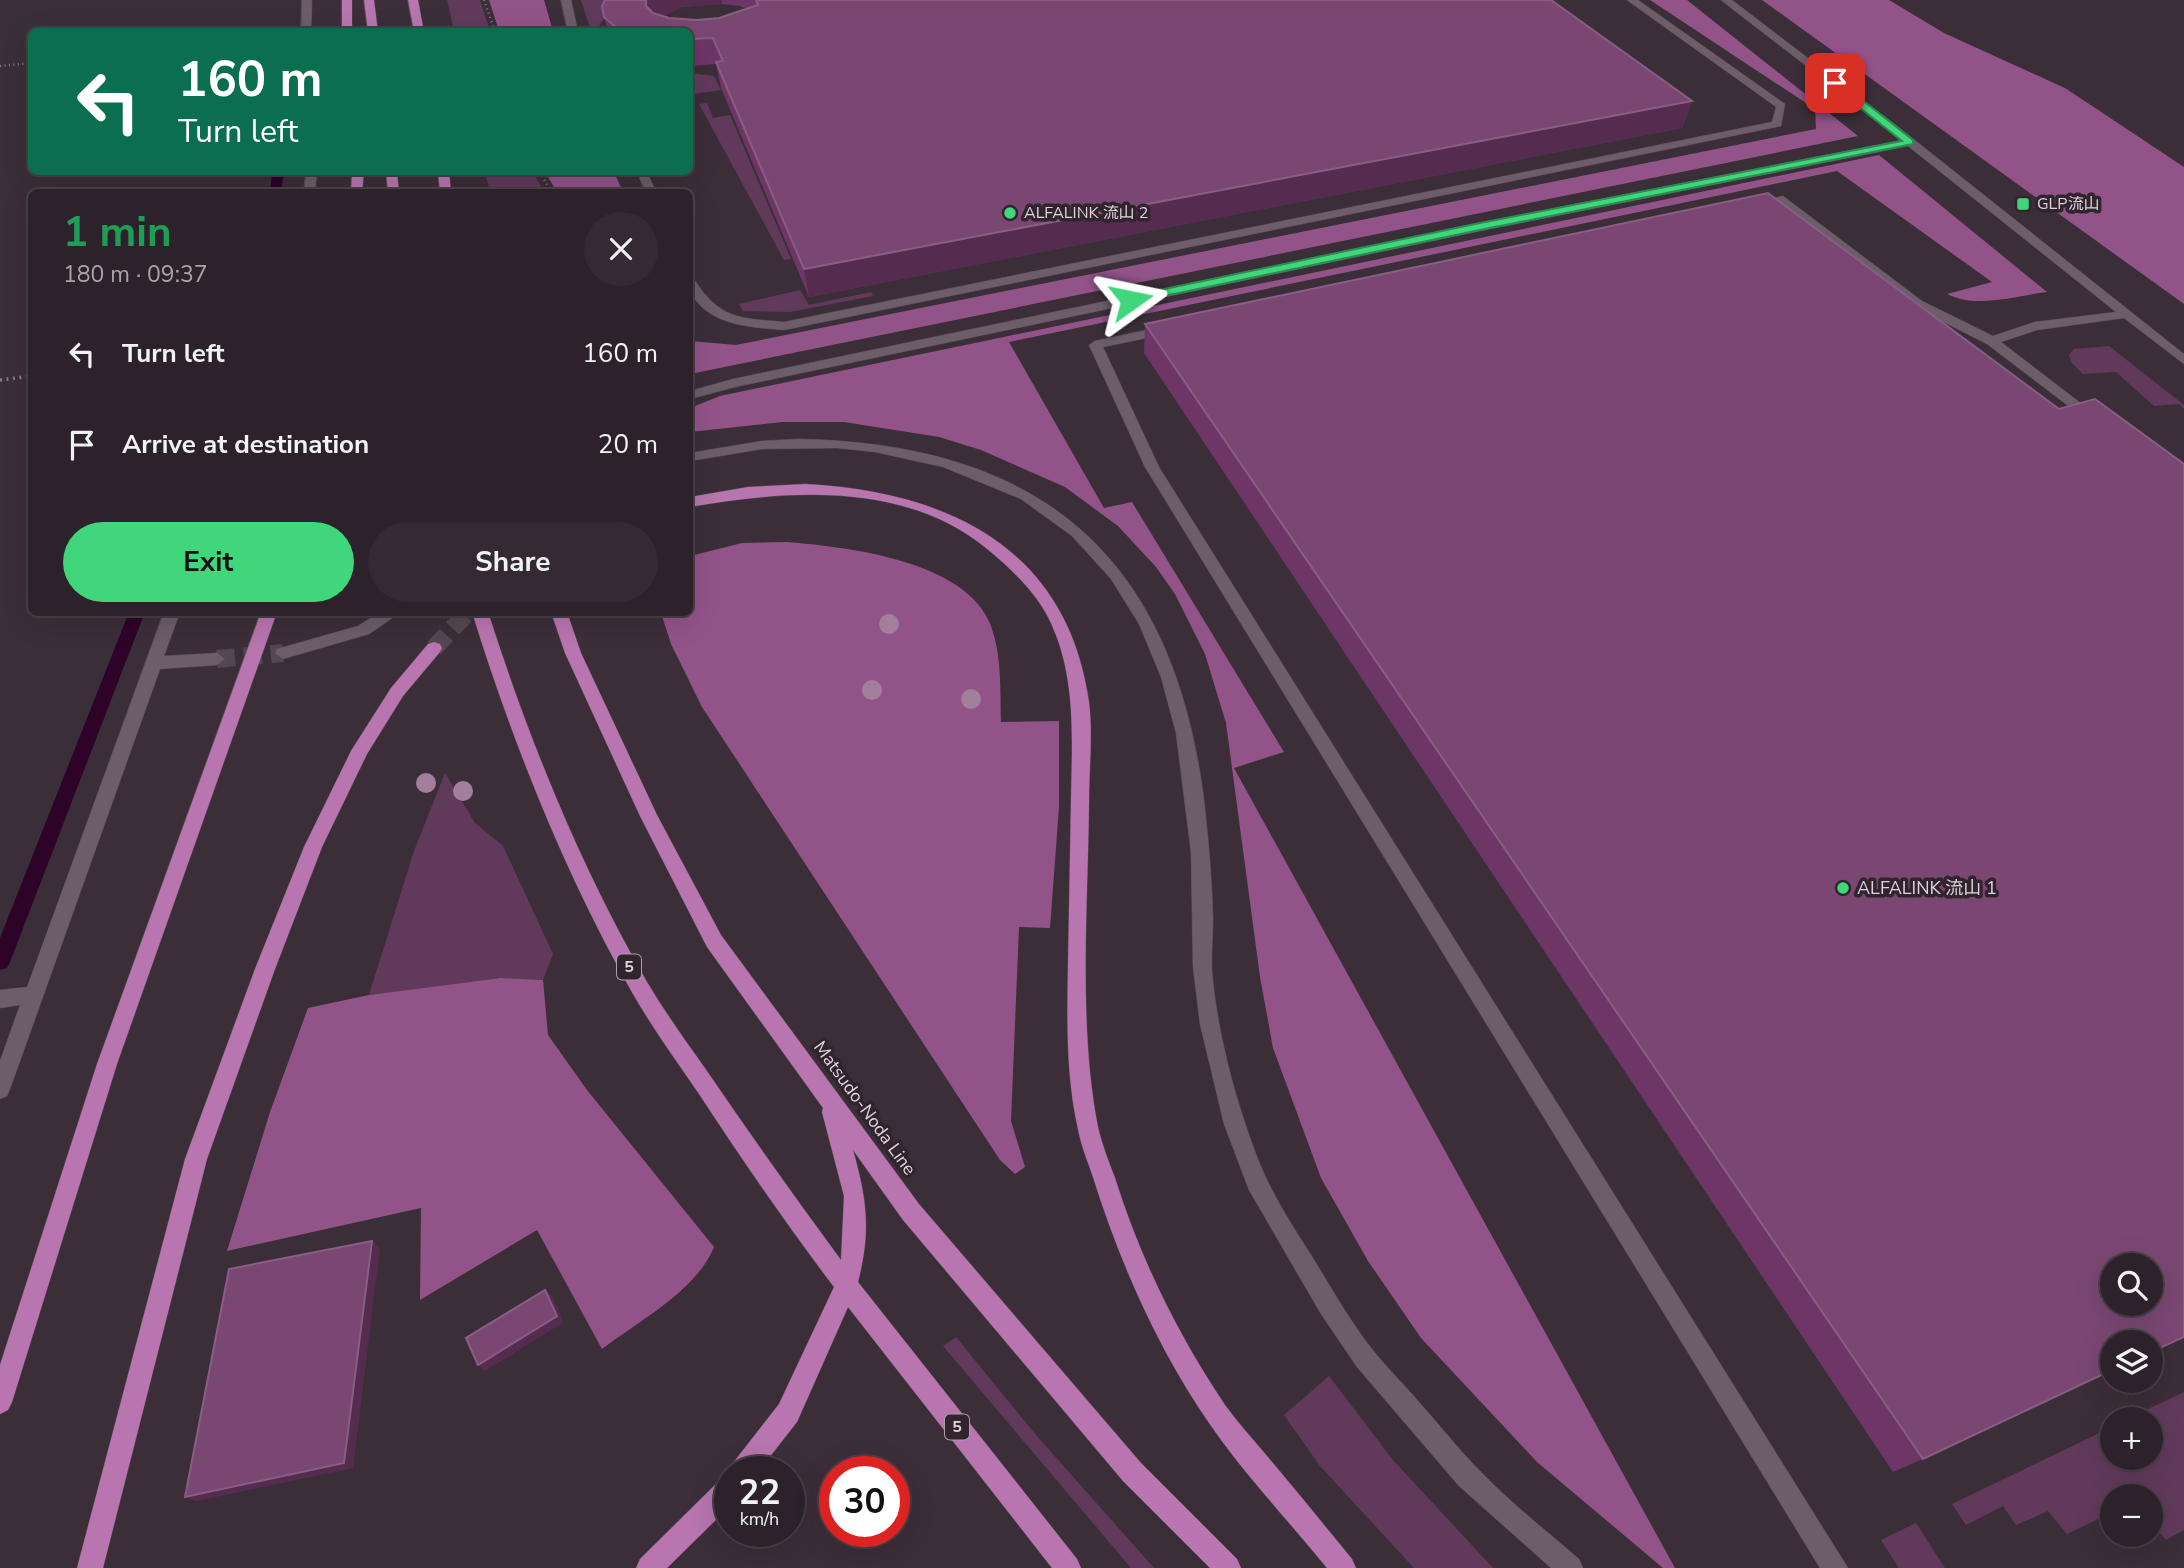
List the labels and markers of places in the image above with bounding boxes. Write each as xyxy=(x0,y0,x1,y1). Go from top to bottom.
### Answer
pin xyxy=(1805,53,1865,113)
place label: GLP流山 xyxy=(2037,193,2099,215)
marker: GLP流山 xyxy=(2015,196,2031,212)
place label: ALFALINK 流山 2 xyxy=(1024,202,1148,224)
marker: ALFALINK 流山 2 xyxy=(1002,205,1018,221)
place label: ALFALINK 流山 1 xyxy=(1857,876,1997,900)
marker: ALFALINK 流山 1 xyxy=(1835,880,1851,896)

